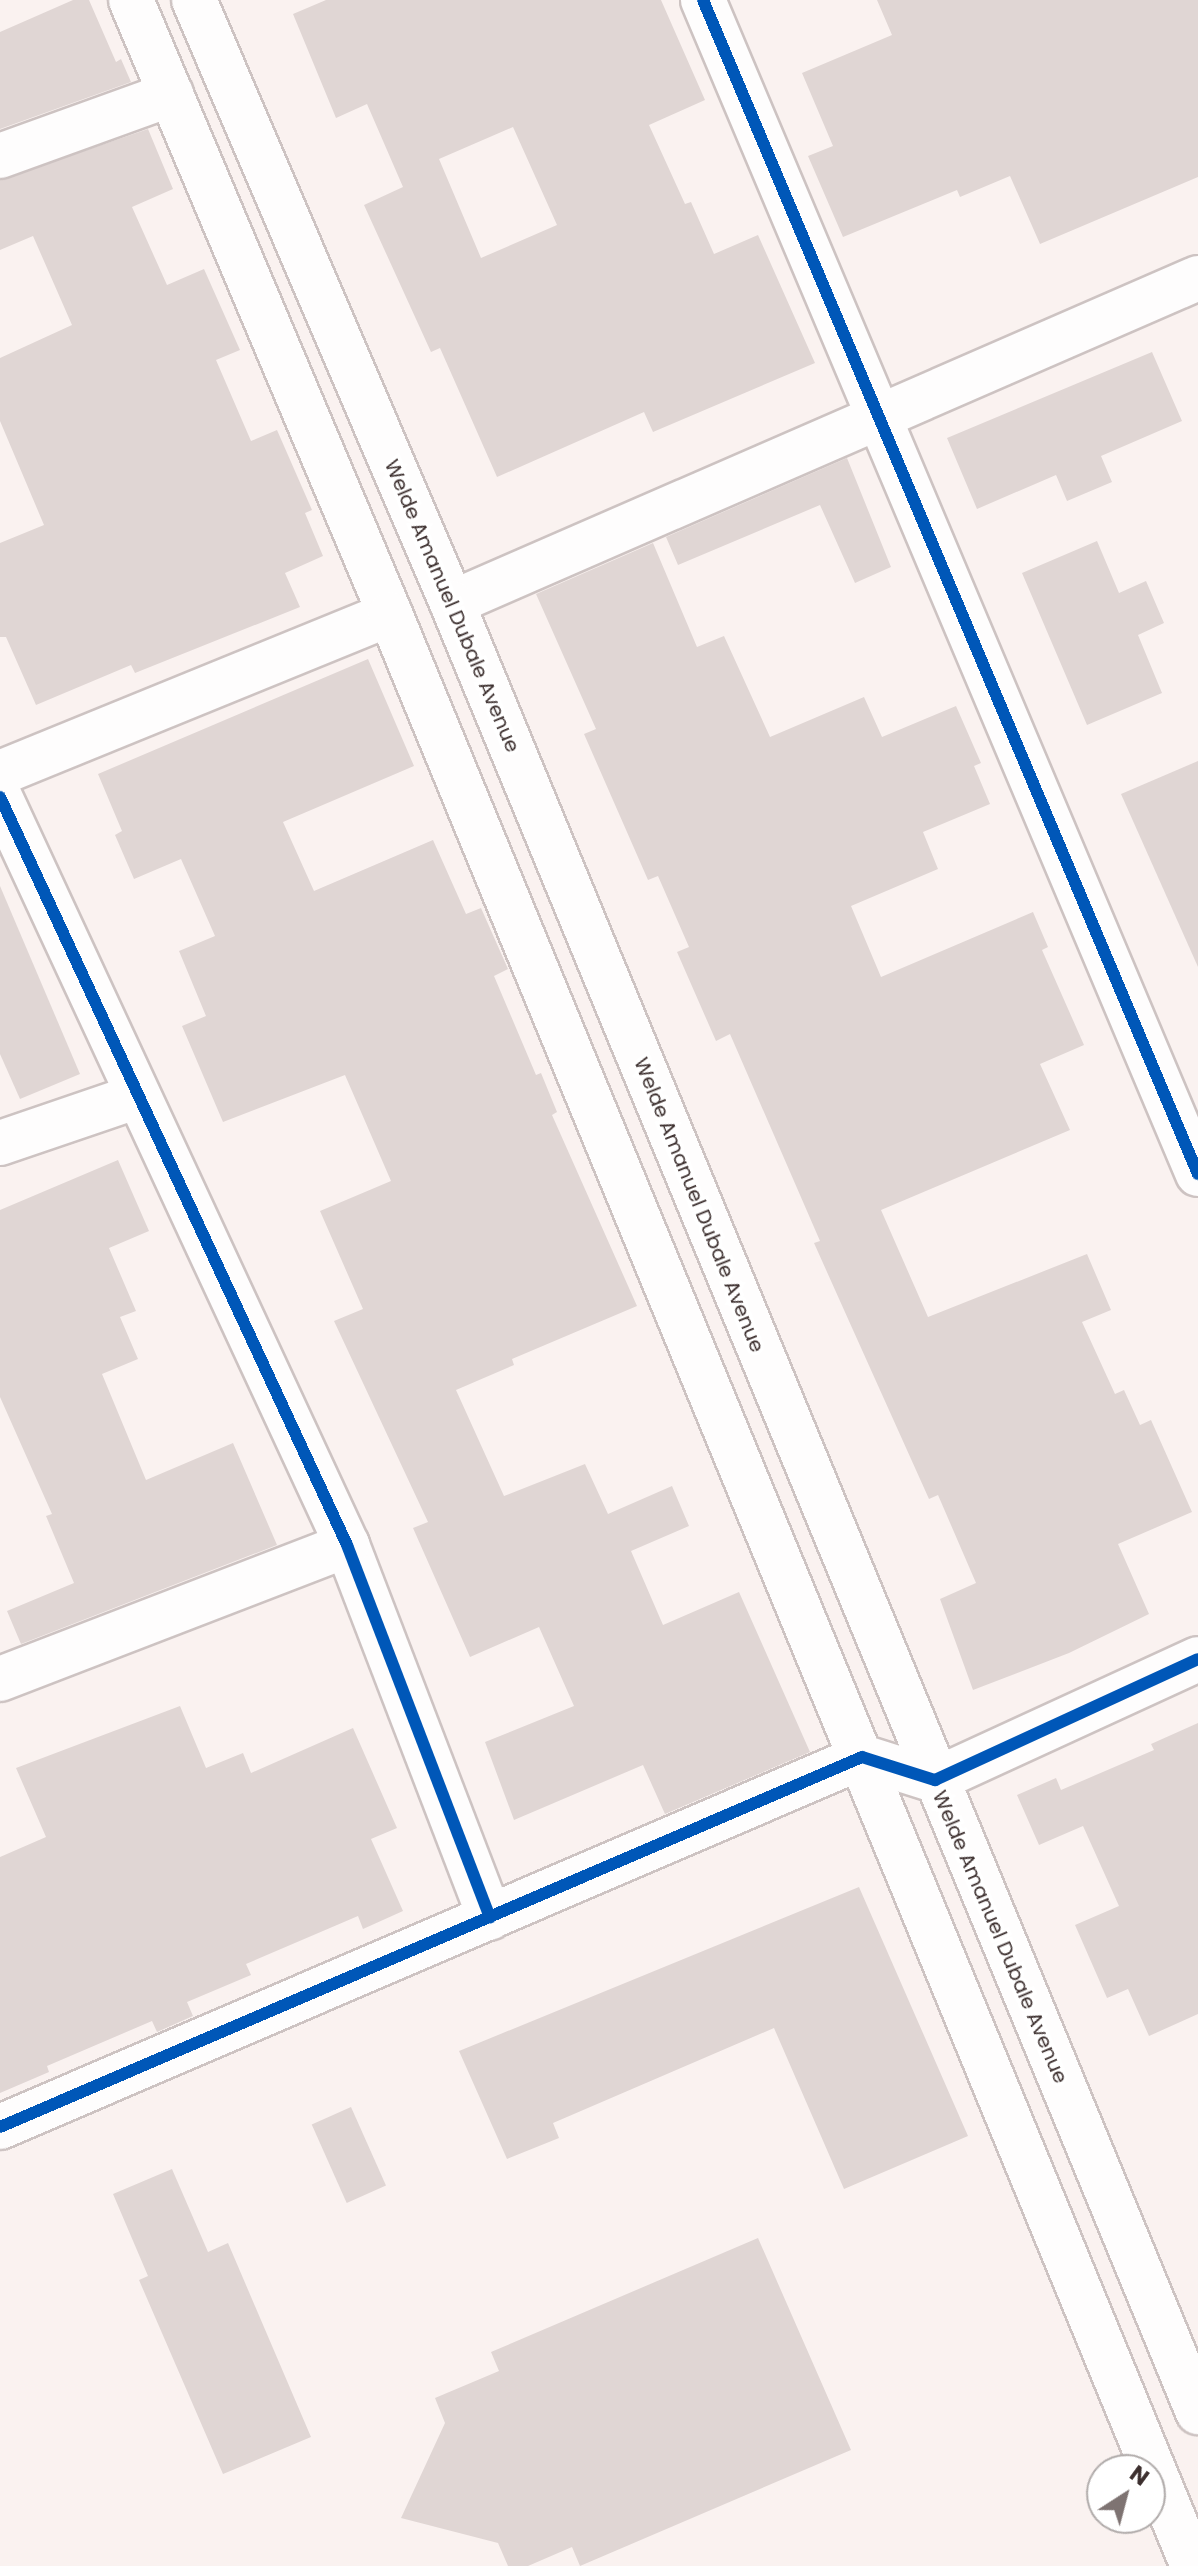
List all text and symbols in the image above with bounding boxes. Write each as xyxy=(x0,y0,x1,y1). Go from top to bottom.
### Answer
street label: Welde Amanuel Dubale Avenue xyxy=(379,456,525,756)
street label: Welde Amanuel Dubale Avenue xyxy=(629,1054,769,1356)
street label: Welde Amanuel Dubale Avenue xyxy=(927,1787,1073,2087)
north arrow xyxy=(1086,2454,1166,2534)
text: N xyxy=(1123,2458,1155,2493)

